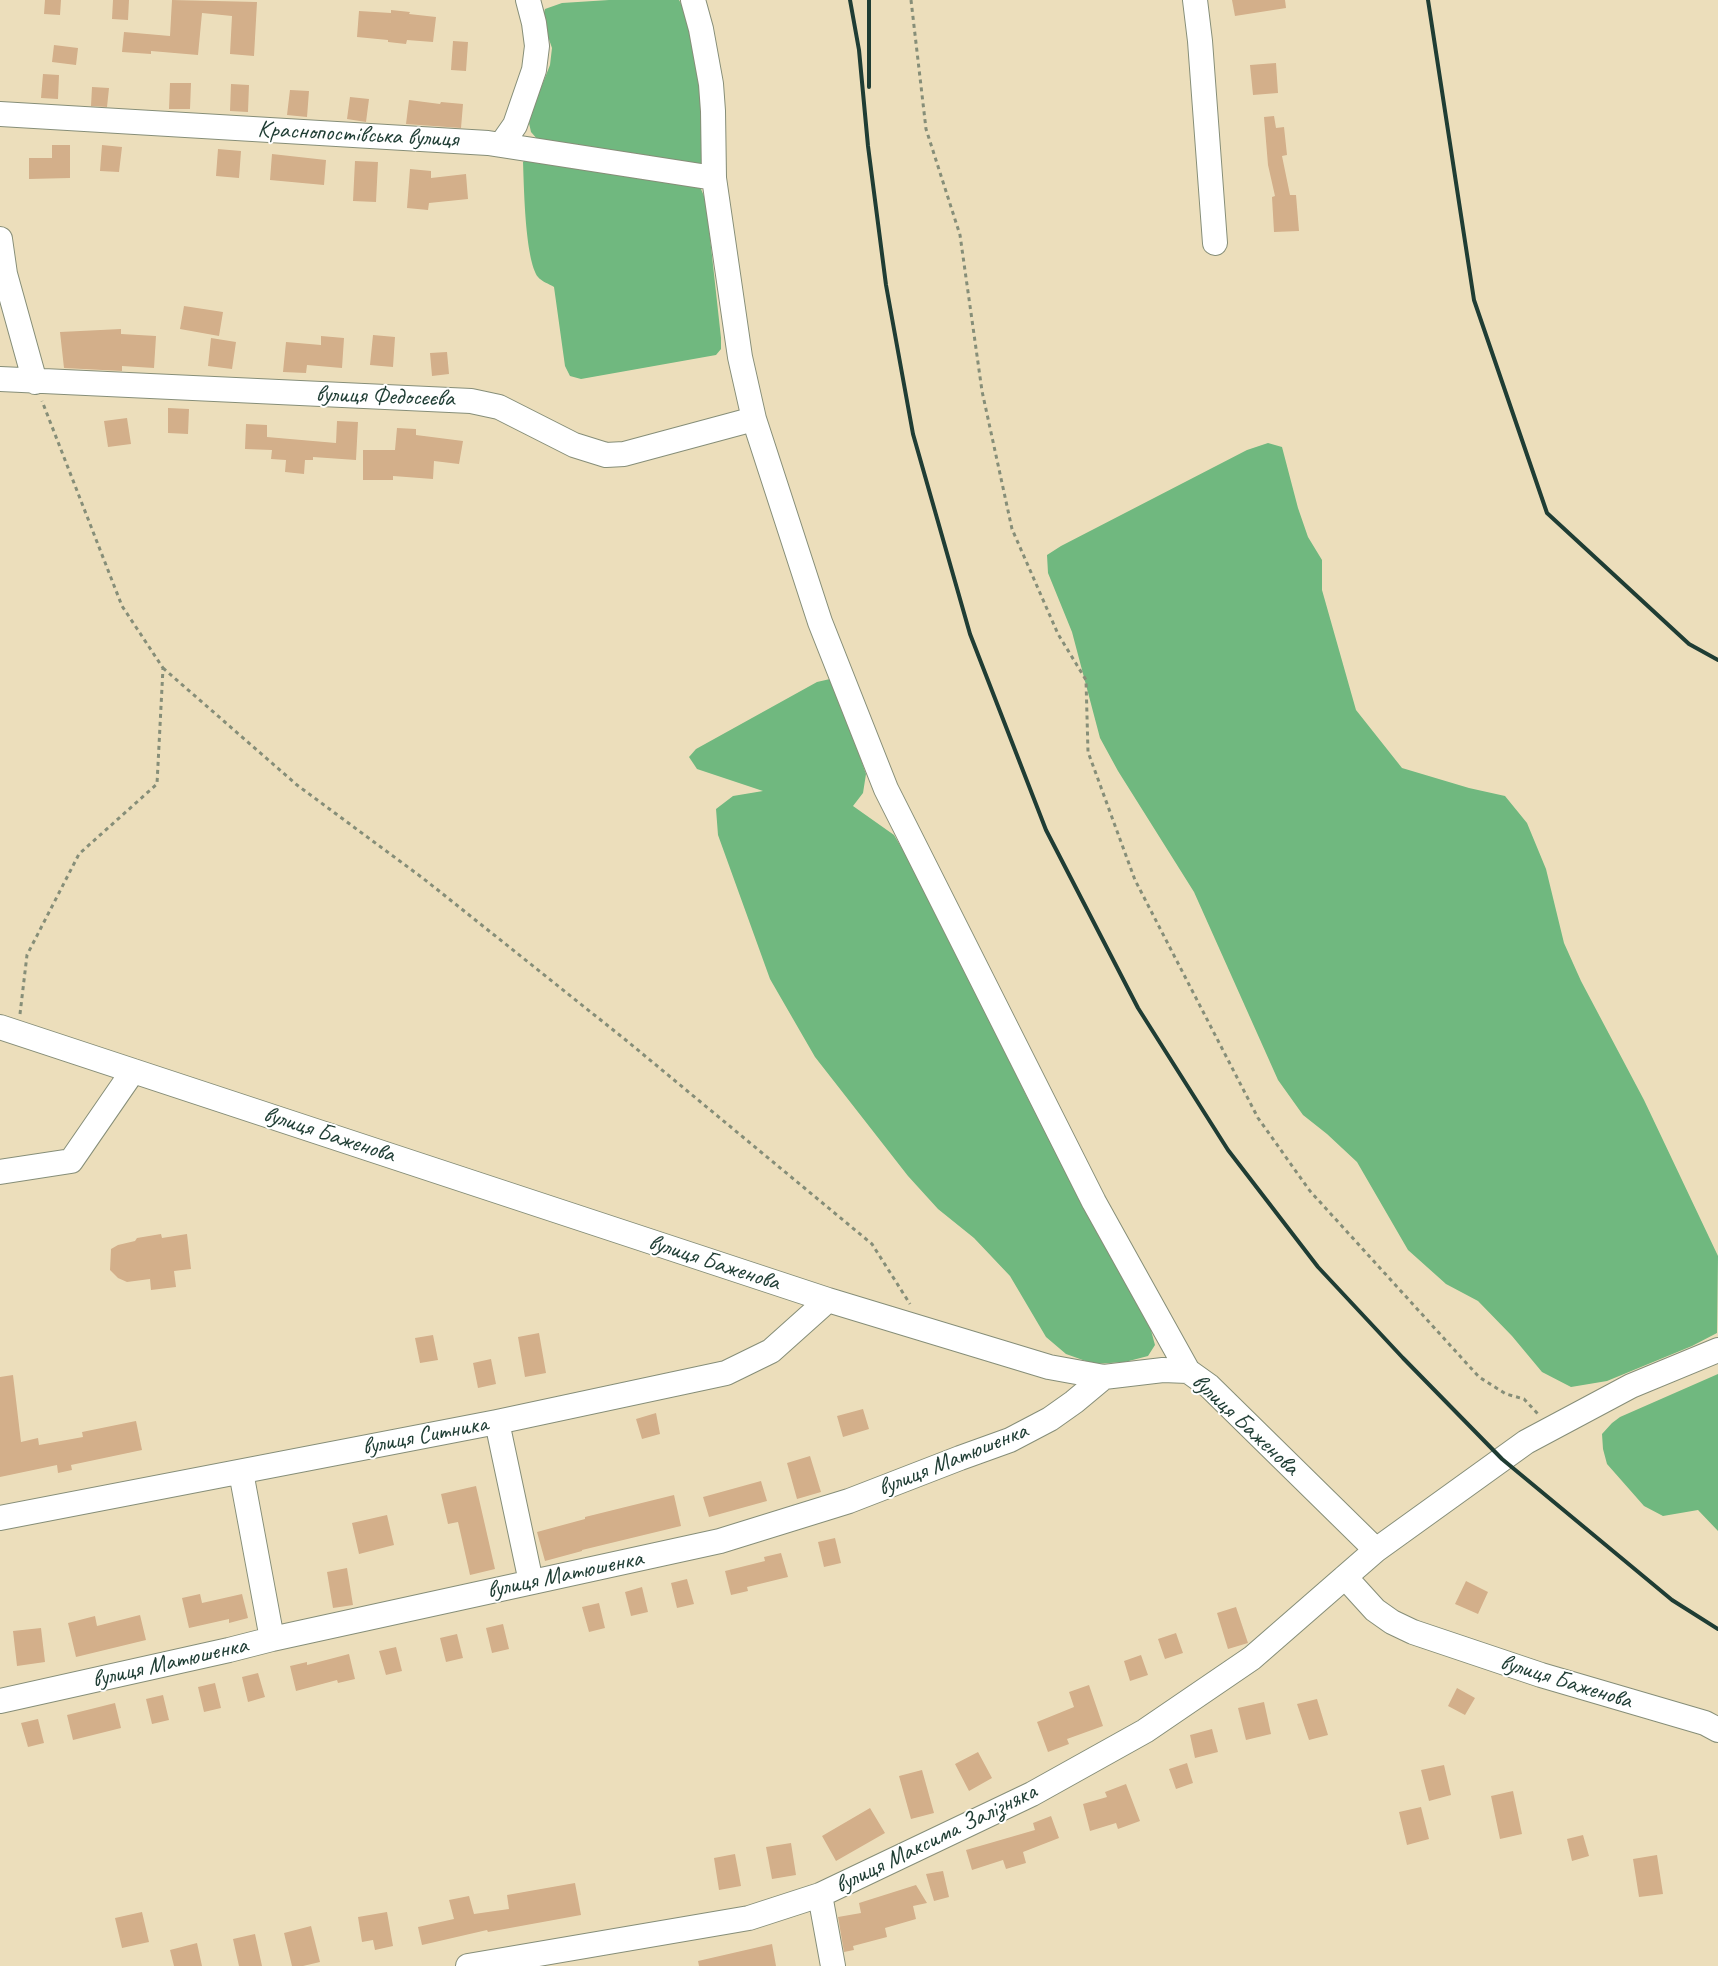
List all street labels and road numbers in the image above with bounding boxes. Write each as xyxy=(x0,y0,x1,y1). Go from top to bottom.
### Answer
street label: Краснопостівська вулиця xyxy=(257,115,459,155)
street label: вулиця Федосєєва xyxy=(315,380,455,414)
street label: вулиця Баженова xyxy=(260,1100,398,1170)
street label: вулиця Баженова xyxy=(645,1228,783,1298)
street label: вулиця Баженова xyxy=(1185,1368,1305,1482)
street label: вулиця Ситника xyxy=(360,1410,490,1462)
street label: вулиця Матюшенка xyxy=(874,1417,1032,1503)
street label: вулиця Матюшенка xyxy=(484,1544,646,1606)
street label: вулиця Матюшенка xyxy=(89,1631,251,1695)
street label: вулиця Баженова xyxy=(1497,1648,1635,1716)
street label: вулиця Максима Залізняка xyxy=(830,1778,1042,1900)

